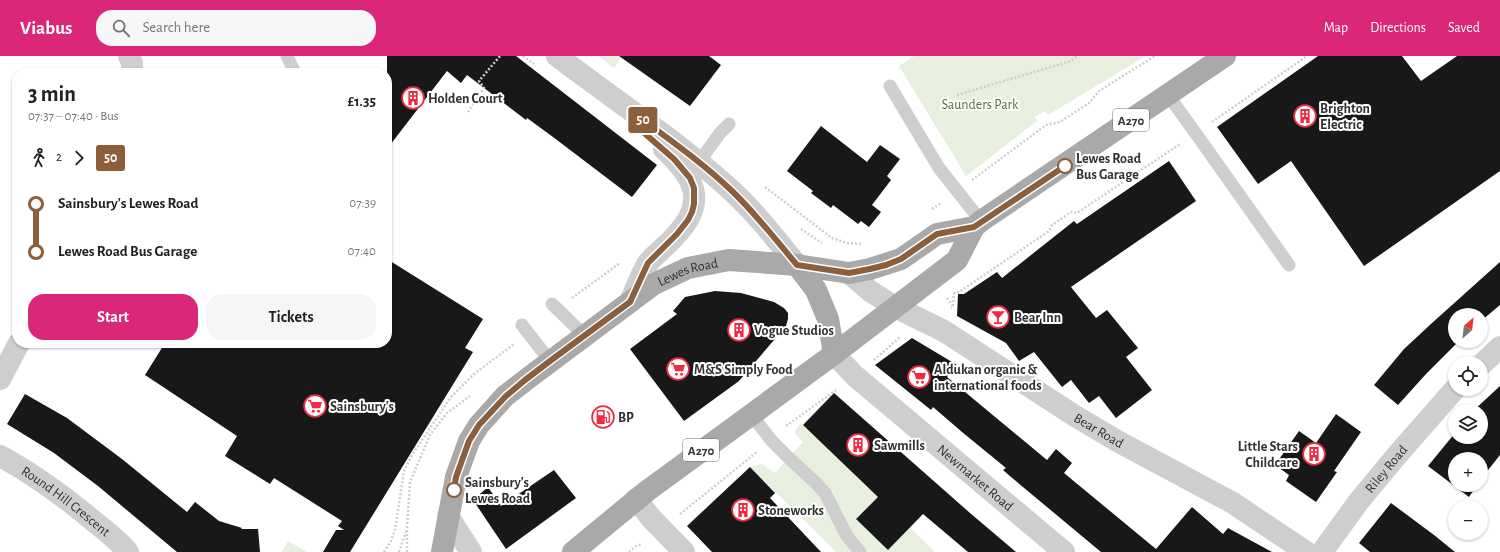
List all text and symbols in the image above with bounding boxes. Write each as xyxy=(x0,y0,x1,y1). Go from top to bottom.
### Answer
search box xyxy=(96,10,376,46)
icon: search xyxy=(110,17,132,39)
text: Viabus xyxy=(20,19,72,38)
text: Search here xyxy=(142,20,210,35)
text: Map xyxy=(1324,21,1348,35)
text: Directions xyxy=(1370,21,1426,35)
text: Saved xyxy=(1448,21,1480,35)
text: 3 min xyxy=(28,83,76,105)
building icon: Holden Court xyxy=(400,85,426,111)
place label: Holden Court xyxy=(428,92,503,106)
text: £1.35 xyxy=(348,94,376,109)
park label: Saunders Park xyxy=(942,98,1019,112)
place label: Brighton Electric xyxy=(1320,102,1370,132)
building icon: Brighton Electric xyxy=(1292,103,1318,129)
line badge: 50 xyxy=(625,107,661,133)
road number: A270 xyxy=(1113,109,1149,131)
text: 07:37 – 07:40 · Bus xyxy=(28,110,119,123)
text: 50 xyxy=(636,113,650,127)
icon: walk xyxy=(28,147,50,169)
icon: forward xyxy=(68,147,90,169)
text: 2 xyxy=(56,151,62,164)
text: 50 xyxy=(104,151,117,165)
place label: Lewes Road Bus Garage xyxy=(1076,152,1142,182)
marker: Lewes Road Bus Garage xyxy=(1057,158,1073,174)
text: Sainsbury's Lewes Road xyxy=(58,196,198,211)
text: 07:39 xyxy=(349,197,376,210)
text: Lewes Road Bus Garage xyxy=(58,244,197,259)
text: 07:40 xyxy=(348,245,376,258)
street label: Lewes Road xyxy=(656,256,719,289)
button: Start xyxy=(28,294,198,340)
button: Tickets xyxy=(206,294,376,340)
bar icon: Bear Inn xyxy=(985,304,1011,330)
north arrow xyxy=(1448,308,1488,348)
map controls xyxy=(1448,308,1488,540)
place label: Bear Inn xyxy=(1014,311,1061,325)
building icon: Vogue Studios xyxy=(726,317,752,343)
place label: Vogue Studios xyxy=(754,324,834,338)
supermarket icon: M&S Simply Food xyxy=(665,356,691,382)
button: locate xyxy=(1448,356,1488,396)
place label: M&S Simply Food xyxy=(694,363,793,377)
place label: Aldukan organic & international foods xyxy=(934,363,1042,393)
supermarket icon: Aldukan organic & international foods xyxy=(906,364,932,390)
supermarket icon: Sainsbury's xyxy=(302,393,328,419)
place label: Sainsbury's xyxy=(330,400,394,414)
fuel station icon: BP xyxy=(590,404,616,430)
button: layers xyxy=(1448,404,1488,444)
place label: BP xyxy=(618,411,634,425)
street label: Bear Road xyxy=(1071,411,1126,451)
building icon: Sawmills xyxy=(845,432,871,458)
road number: A270 xyxy=(683,439,719,461)
place label: Sawmills xyxy=(874,439,925,453)
place label: Little Stars Childcare xyxy=(1238,440,1298,470)
building icon: Little Stars Childcare xyxy=(1301,441,1327,467)
street label: Newmarket Road xyxy=(934,442,1016,514)
street label: Riley Road xyxy=(1363,443,1410,496)
button: + xyxy=(1448,452,1488,492)
street label: Round Hill Crescent xyxy=(19,464,113,540)
place label: Sainsbury's Lewes Road xyxy=(465,476,531,506)
marker: Sainsbury's Lewes Road xyxy=(446,482,462,498)
building icon: Stoneworks xyxy=(730,497,756,523)
button: − xyxy=(1448,500,1488,540)
place label: Stoneworks xyxy=(758,504,824,518)

